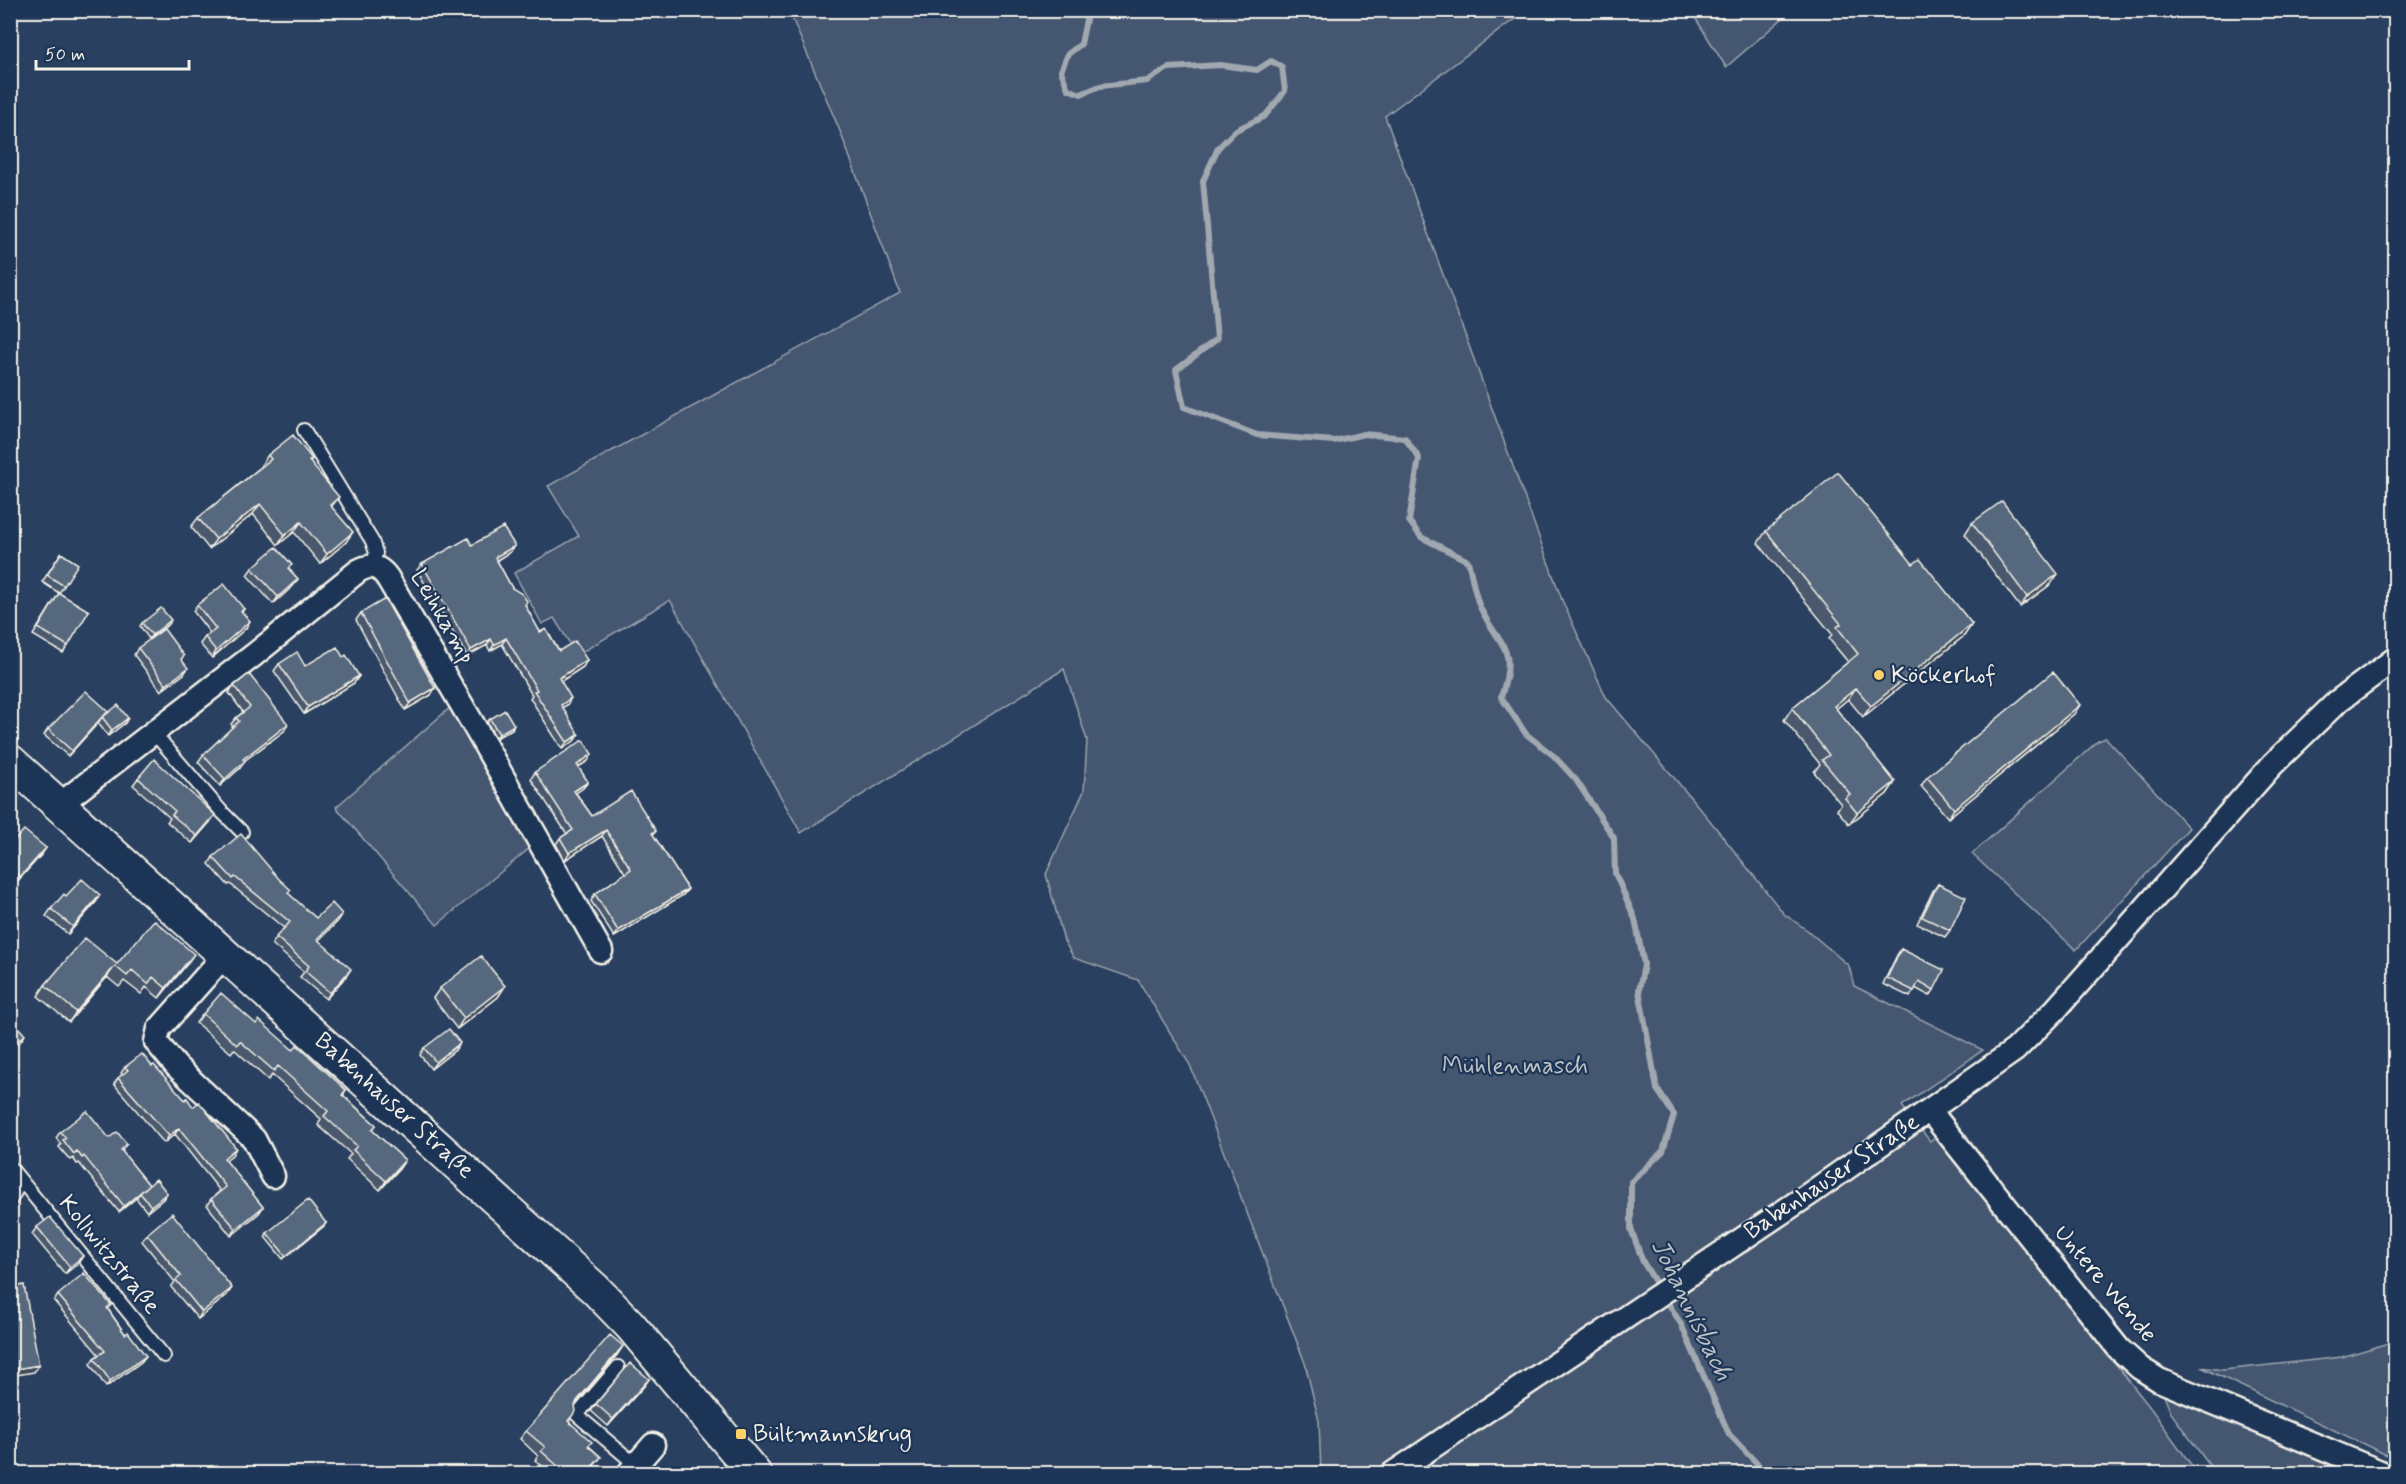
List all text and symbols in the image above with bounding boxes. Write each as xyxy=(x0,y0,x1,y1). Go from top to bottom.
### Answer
scale bar xyxy=(36,33,189,71)
text: 50 m xyxy=(45,43,85,67)
street label: Leihkamp xyxy=(402,564,482,670)
place label: Köckerhof xyxy=(1891,660,1996,691)
marker: Köckerhof xyxy=(1872,668,1886,682)
street label: Babenhauser Straße xyxy=(308,1026,481,1186)
park label: Mühlenmasch xyxy=(1442,1051,1588,1082)
street label: Babenhauser Straße xyxy=(1738,1107,1926,1247)
street label: Kollwitzstraße xyxy=(51,1189,167,1321)
street label: Untere Wende xyxy=(2047,1219,2163,1349)
water label: Johannisbach xyxy=(1642,1234,1740,1386)
place label: Bültmannskrug xyxy=(753,1419,912,1452)
marker: Bültmannskrug xyxy=(734,1427,748,1441)

